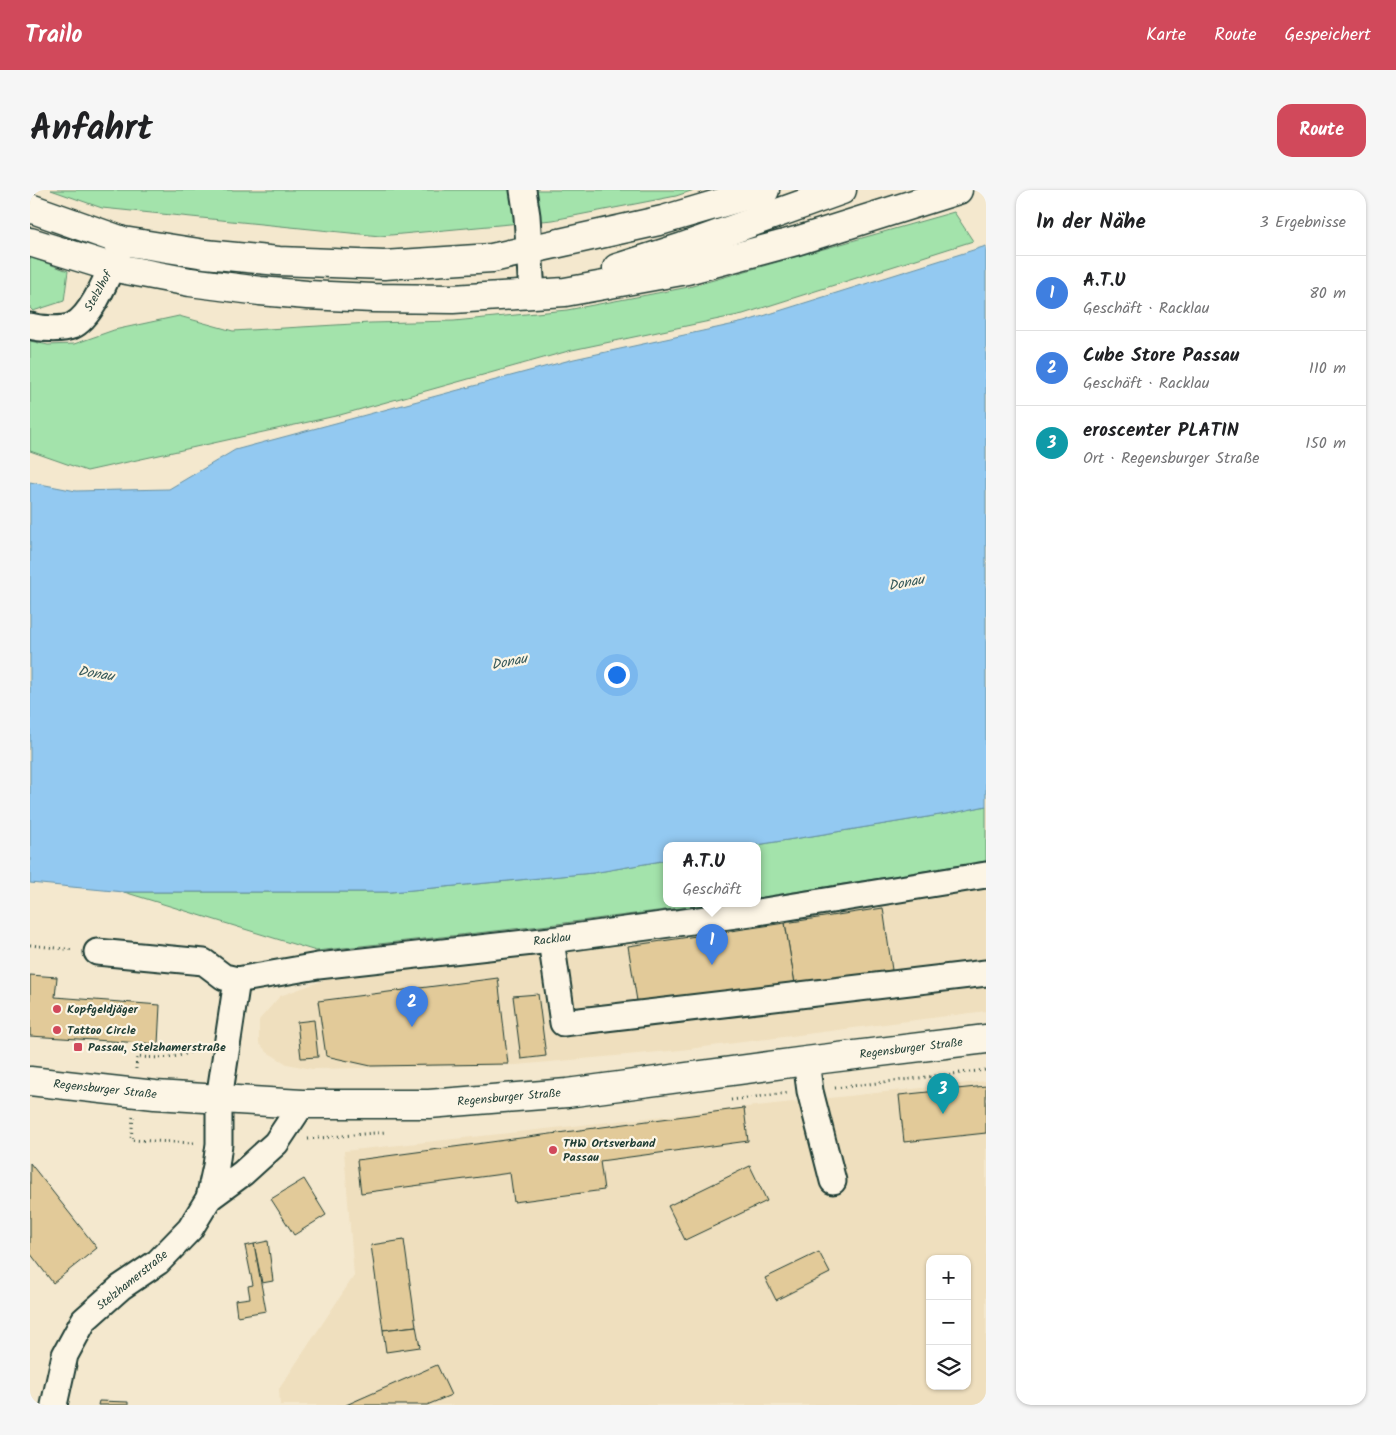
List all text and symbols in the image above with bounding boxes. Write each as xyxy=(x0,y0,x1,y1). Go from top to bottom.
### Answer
text: Trailo xyxy=(25,16,83,55)
text: Karte xyxy=(1146,21,1186,50)
text: Route xyxy=(1214,21,1257,50)
text: Gespeichert xyxy=(1285,21,1371,50)
text: Anfahrt xyxy=(30,102,153,158)
button: Route xyxy=(1277,104,1366,157)
text: In der Nähe xyxy=(1036,206,1146,239)
text: 3 Ergebnisse xyxy=(1259,210,1346,235)
street label: Stelzlhof xyxy=(79,266,118,315)
text: A.T.U xyxy=(1083,266,1126,296)
text: 1 xyxy=(1050,281,1054,306)
text: 80 m xyxy=(1309,281,1346,306)
text: Geschäft · Racklau xyxy=(1083,296,1209,321)
text: Cube Store Passau xyxy=(1083,341,1239,371)
text: 2 xyxy=(1047,356,1057,381)
text: 110 m xyxy=(1309,356,1346,381)
text: Geschäft · Racklau xyxy=(1083,371,1209,396)
text: eroscenter PLATIN xyxy=(1083,416,1239,446)
text: 3 xyxy=(1048,431,1056,456)
text: 150 m xyxy=(1305,431,1346,456)
text: Ort · Regensburger Straße xyxy=(1083,446,1260,471)
water label: Donau xyxy=(886,568,928,597)
water label: Donau xyxy=(489,647,531,676)
water label: Donau xyxy=(76,660,118,688)
your location xyxy=(604,662,630,688)
popup xyxy=(663,842,761,907)
text: A.T.U xyxy=(682,847,725,877)
text: Geschäft xyxy=(682,877,742,902)
pin: 1 xyxy=(696,924,728,965)
street label: Racklau xyxy=(532,928,572,951)
pin: 2 xyxy=(396,986,428,1027)
place label: Kopfgeldjäger xyxy=(67,1000,139,1019)
marker: Kopfgeldjäger xyxy=(51,1003,63,1015)
place label: Tattoo Circle xyxy=(67,1021,136,1040)
marker: Tattoo Circle xyxy=(51,1024,63,1036)
street label: Regensburger Straße xyxy=(858,1033,964,1064)
place label: Passau, Stelzhamerstraße xyxy=(88,1038,226,1057)
marker: Passau, Stelzhamerstraße xyxy=(72,1041,84,1053)
pin: 3 xyxy=(927,1073,959,1114)
street label: Regensburger Straße xyxy=(52,1075,158,1104)
street label: Regensburger Straße xyxy=(456,1083,562,1111)
place label: THW Ortsverband Passau xyxy=(563,1134,656,1167)
marker: THW Ortsverband Passau xyxy=(547,1144,559,1156)
street label: Stelzhamerstraße xyxy=(92,1245,173,1315)
map controls xyxy=(926,1255,971,1390)
button: + xyxy=(926,1255,971,1300)
button: − xyxy=(926,1300,971,1345)
button: layers xyxy=(926,1345,971,1390)

